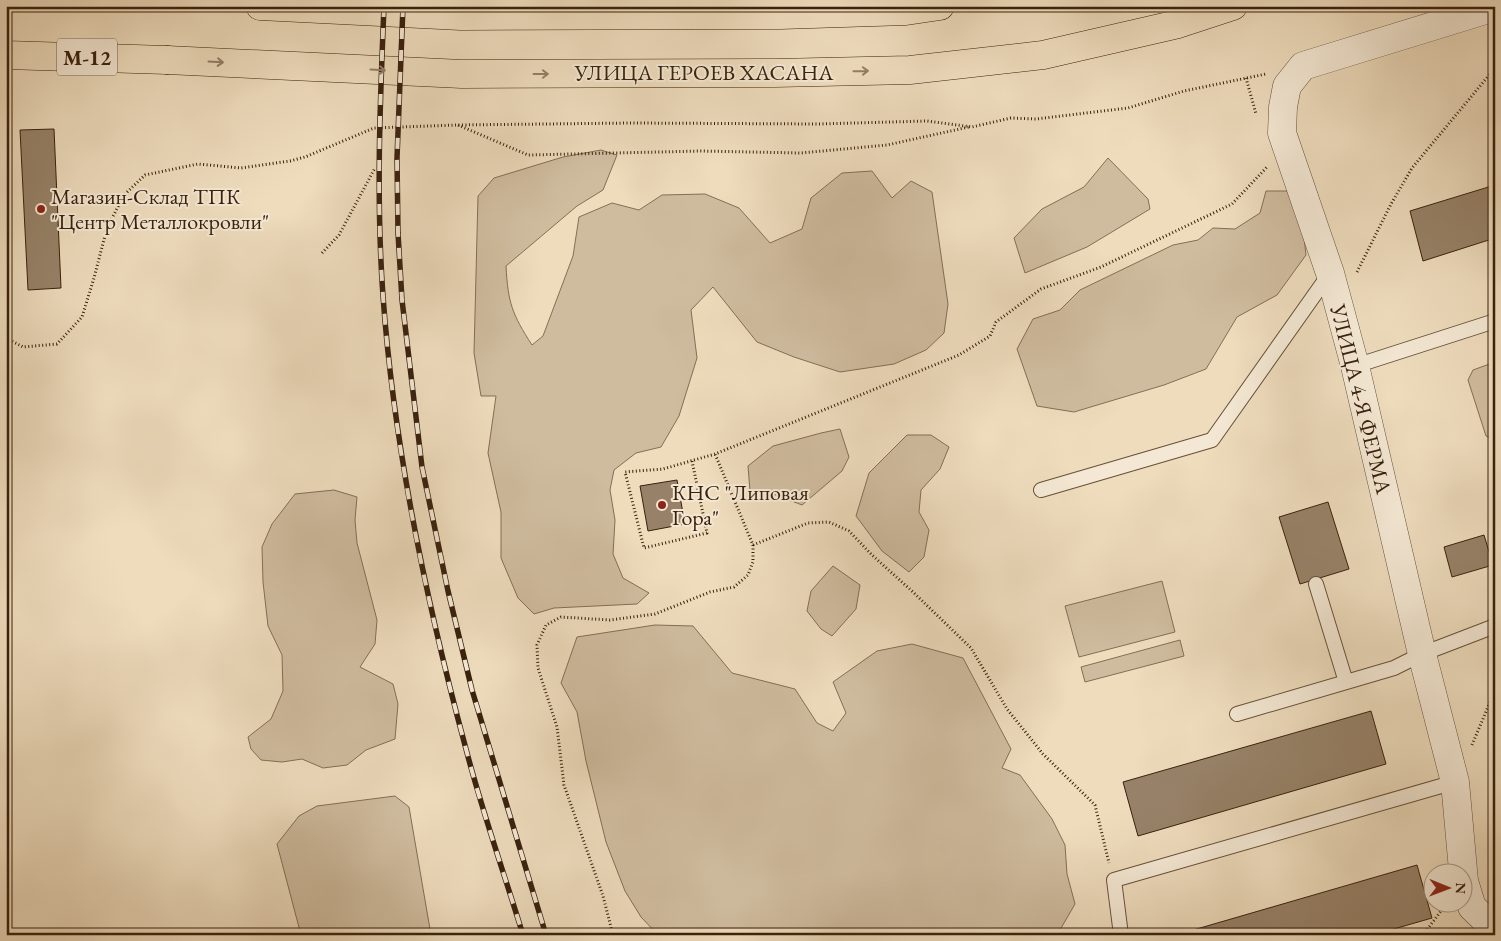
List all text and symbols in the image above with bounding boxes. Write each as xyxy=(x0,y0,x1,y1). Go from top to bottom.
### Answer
road number: М-12 xyxy=(57,38,117,76)
one-way arrow xyxy=(208,58,224,67)
street label: УЛИЦА ГЕРОЕВ ХАСАНА xyxy=(574,58,834,87)
one-way arrow xyxy=(370,65,386,75)
one-way arrow xyxy=(852,66,869,76)
one-way arrow xyxy=(532,69,549,79)
place label: Магазин-Склад ТПК "Центр Металлокровли" xyxy=(51,182,269,236)
marker: Магазин-Склад ТПК "Центр Металлокровли" xyxy=(35,203,47,215)
street label: УЛИЦА 4-Я ФЕРМА xyxy=(1323,300,1399,498)
place label: КНС "Липовая Гора" xyxy=(672,478,809,532)
marker: КНС "Липовая Гора" xyxy=(656,499,668,511)
north arrow xyxy=(1424,864,1474,914)
text: N xyxy=(1452,882,1470,895)

